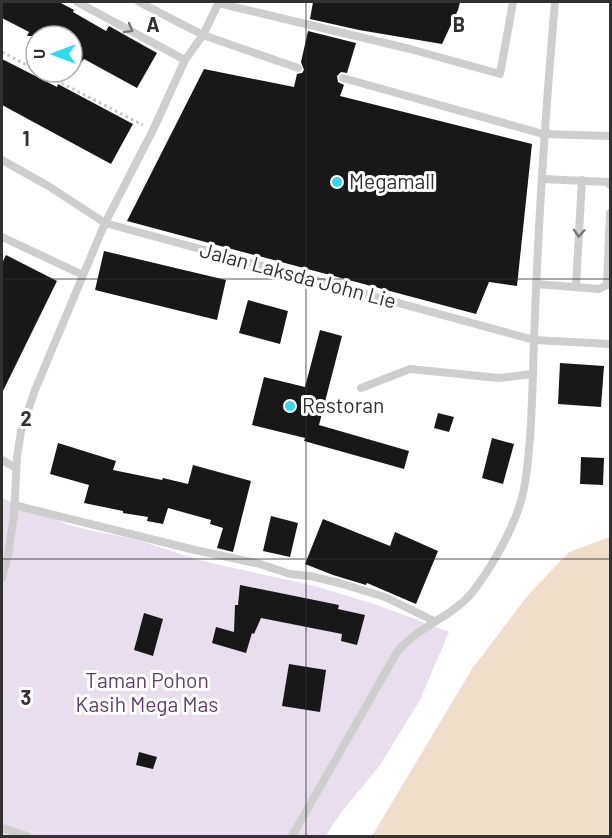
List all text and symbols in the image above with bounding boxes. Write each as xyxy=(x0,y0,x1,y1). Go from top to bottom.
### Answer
text: A xyxy=(146,12,160,36)
text: B xyxy=(453,12,465,36)
one-way arrow xyxy=(123,22,133,33)
north arrow xyxy=(24,24,84,84)
text: U xyxy=(29,49,48,59)
text: 1 xyxy=(22,126,30,150)
place label: Megamall xyxy=(349,168,435,193)
marker: Megamall xyxy=(330,175,344,189)
one-way arrow xyxy=(572,229,585,238)
street label: Jalan Laksda John Lie xyxy=(197,236,399,313)
place label: Restoran xyxy=(302,392,384,417)
marker: Restoran xyxy=(283,399,297,413)
text: 2 xyxy=(20,406,32,430)
park label: Taman Pohon Kasih Mega Mas xyxy=(76,667,218,716)
text: 3 xyxy=(21,685,31,709)

